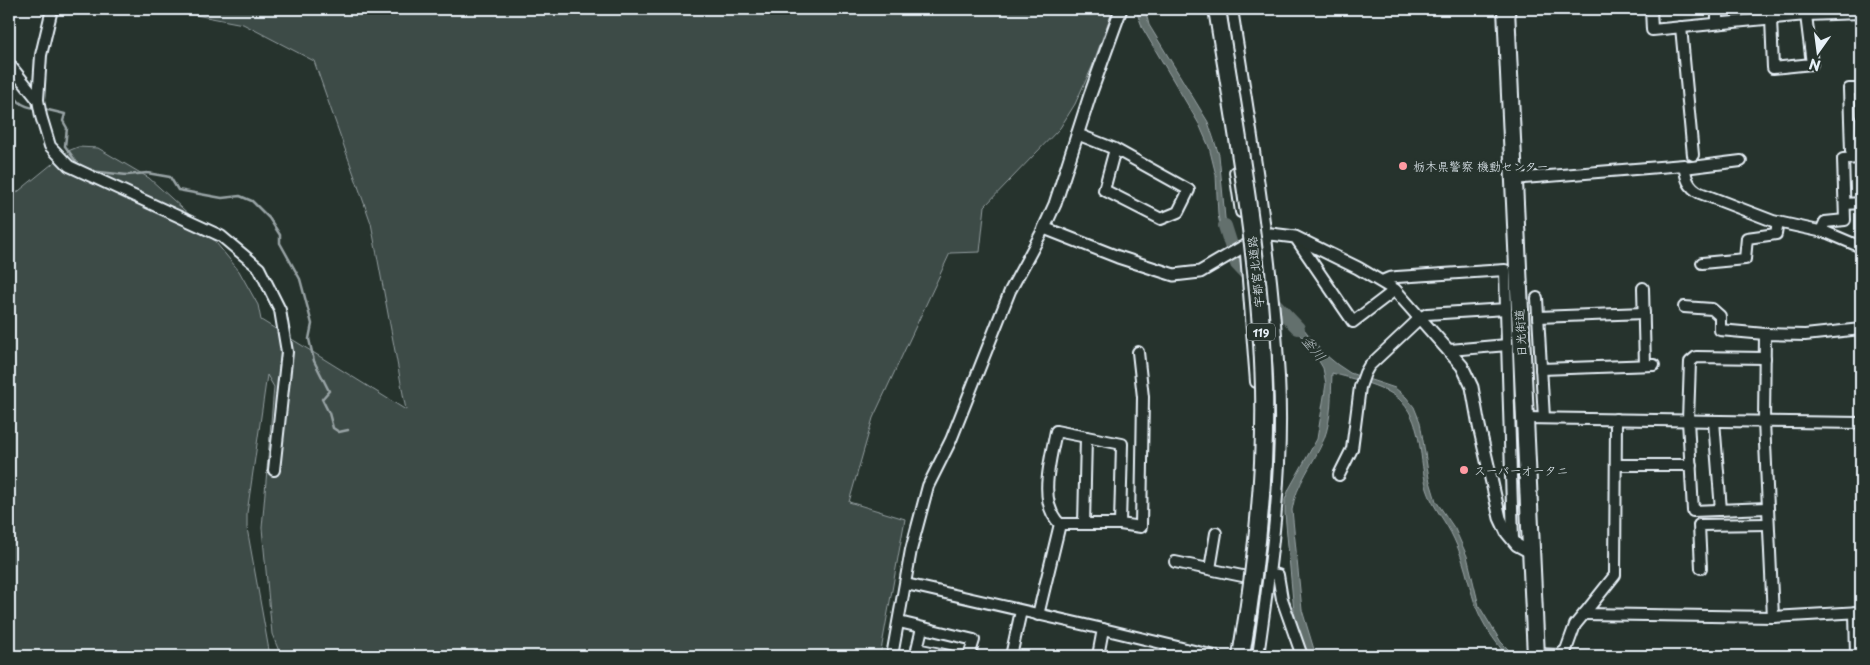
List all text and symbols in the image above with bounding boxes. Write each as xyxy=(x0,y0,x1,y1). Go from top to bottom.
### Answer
north arrow xyxy=(1792,28,1842,78)
text: N xyxy=(1807,54,1823,77)
place label: 栃木県警察 機動センター xyxy=(1413,157,1548,175)
marker: 栃木県警察 機動センター xyxy=(1397,160,1409,172)
street label: 宇都宮北道路 xyxy=(1242,235,1268,309)
street label: 日光街道 xyxy=(1510,309,1530,357)
road number: 119 xyxy=(1247,324,1275,341)
water label: 釜川 xyxy=(1297,331,1331,365)
place label: スーパーオータニ xyxy=(1474,461,1569,479)
marker: スーパーオータニ xyxy=(1458,464,1470,476)

